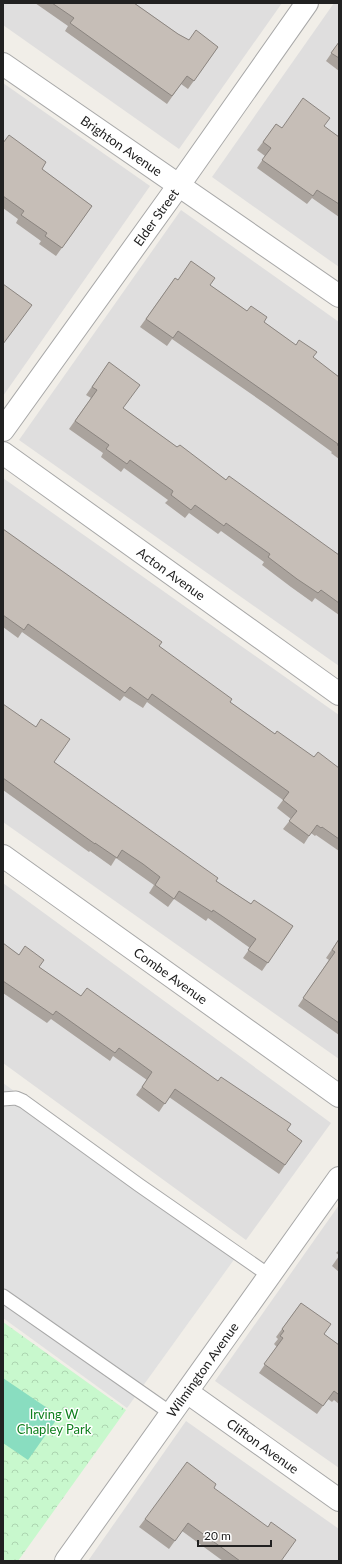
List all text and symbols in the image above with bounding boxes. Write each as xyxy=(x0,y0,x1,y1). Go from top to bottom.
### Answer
street label: Brighton Avenue xyxy=(78,112,165,180)
street label: Elder Street xyxy=(130,185,182,249)
street label: Acton Avenue xyxy=(134,544,209,604)
street label: Combe Avenue xyxy=(131,944,211,1008)
street label: Wilmington Avenue xyxy=(163,1319,242,1420)
park label: Irving W Chapley Park xyxy=(17,1406,92,1437)
street label: Clifton Avenue xyxy=(224,1415,302,1477)
scale bar xyxy=(198,1522,271,1548)
text: 20 m xyxy=(204,1528,231,1543)

